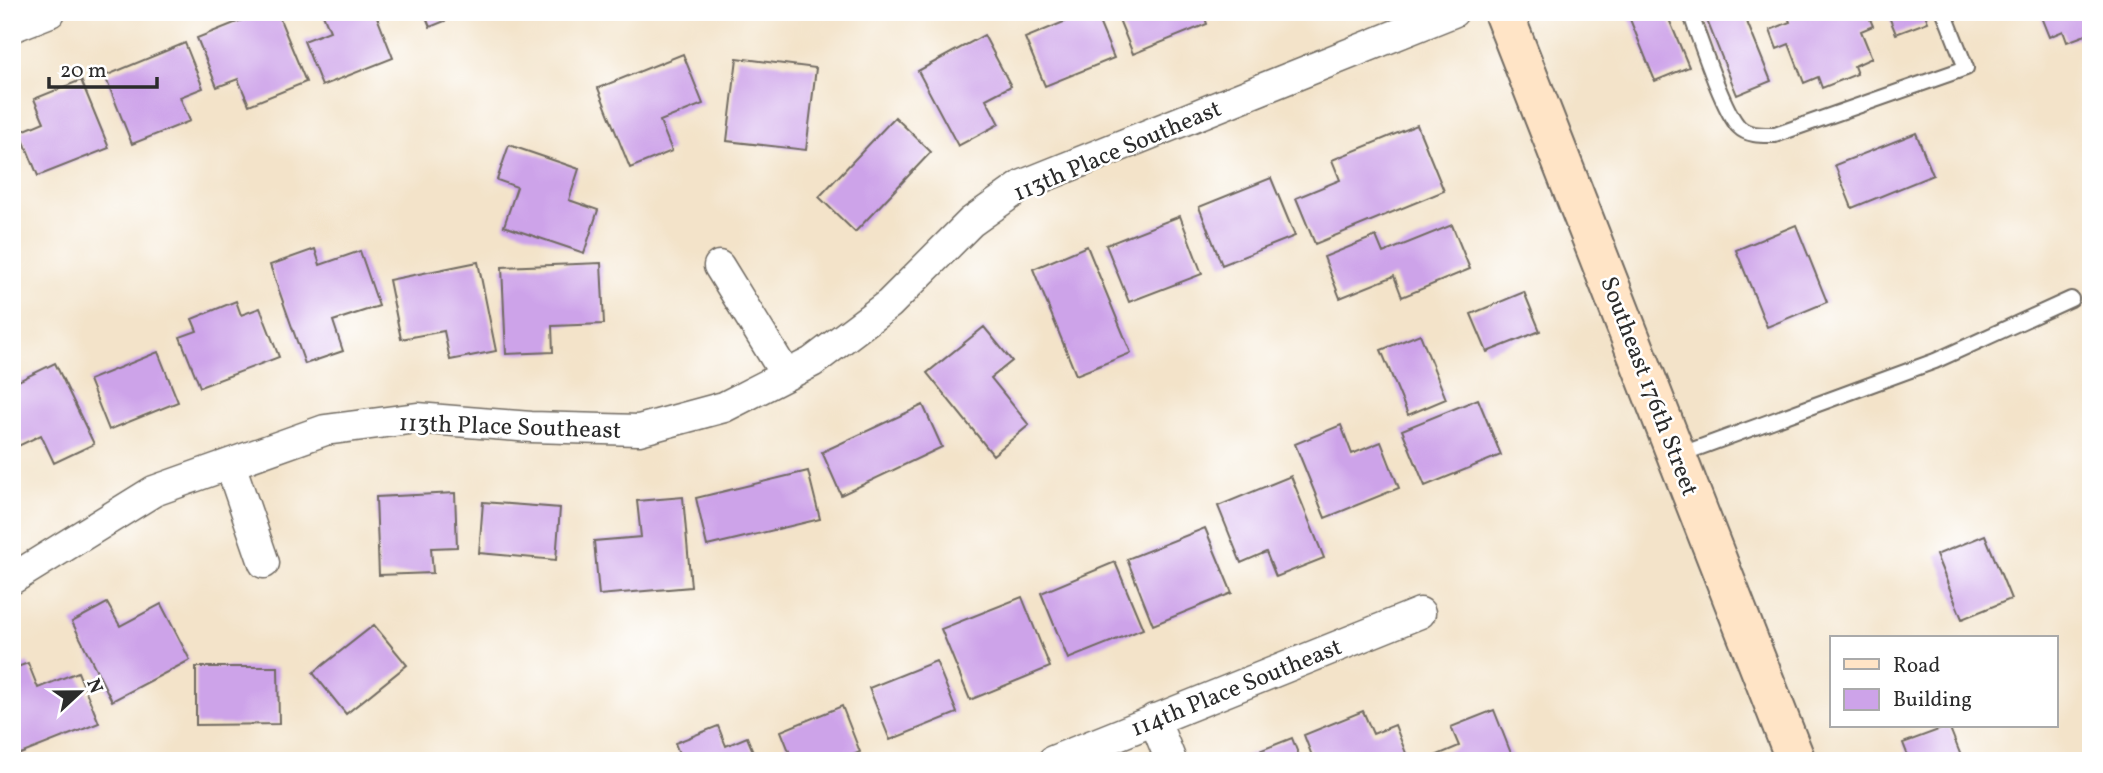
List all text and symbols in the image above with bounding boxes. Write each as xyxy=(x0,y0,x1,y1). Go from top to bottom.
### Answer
scale bar xyxy=(49,46,158,90)
text: 20 m xyxy=(60,57,106,86)
street label: 113th Place Southeast xyxy=(1009,93,1227,211)
street label: Southeast 176th Street xyxy=(1591,272,1706,501)
street label: 113th Place Southeast xyxy=(398,407,622,449)
street label: 114th Place Southeast xyxy=(1126,631,1347,747)
legend xyxy=(1830,636,2058,728)
text: Road xyxy=(1893,652,1940,681)
north arrow xyxy=(46,658,116,728)
text: N xyxy=(79,675,109,698)
text: Building xyxy=(1893,686,1972,715)

